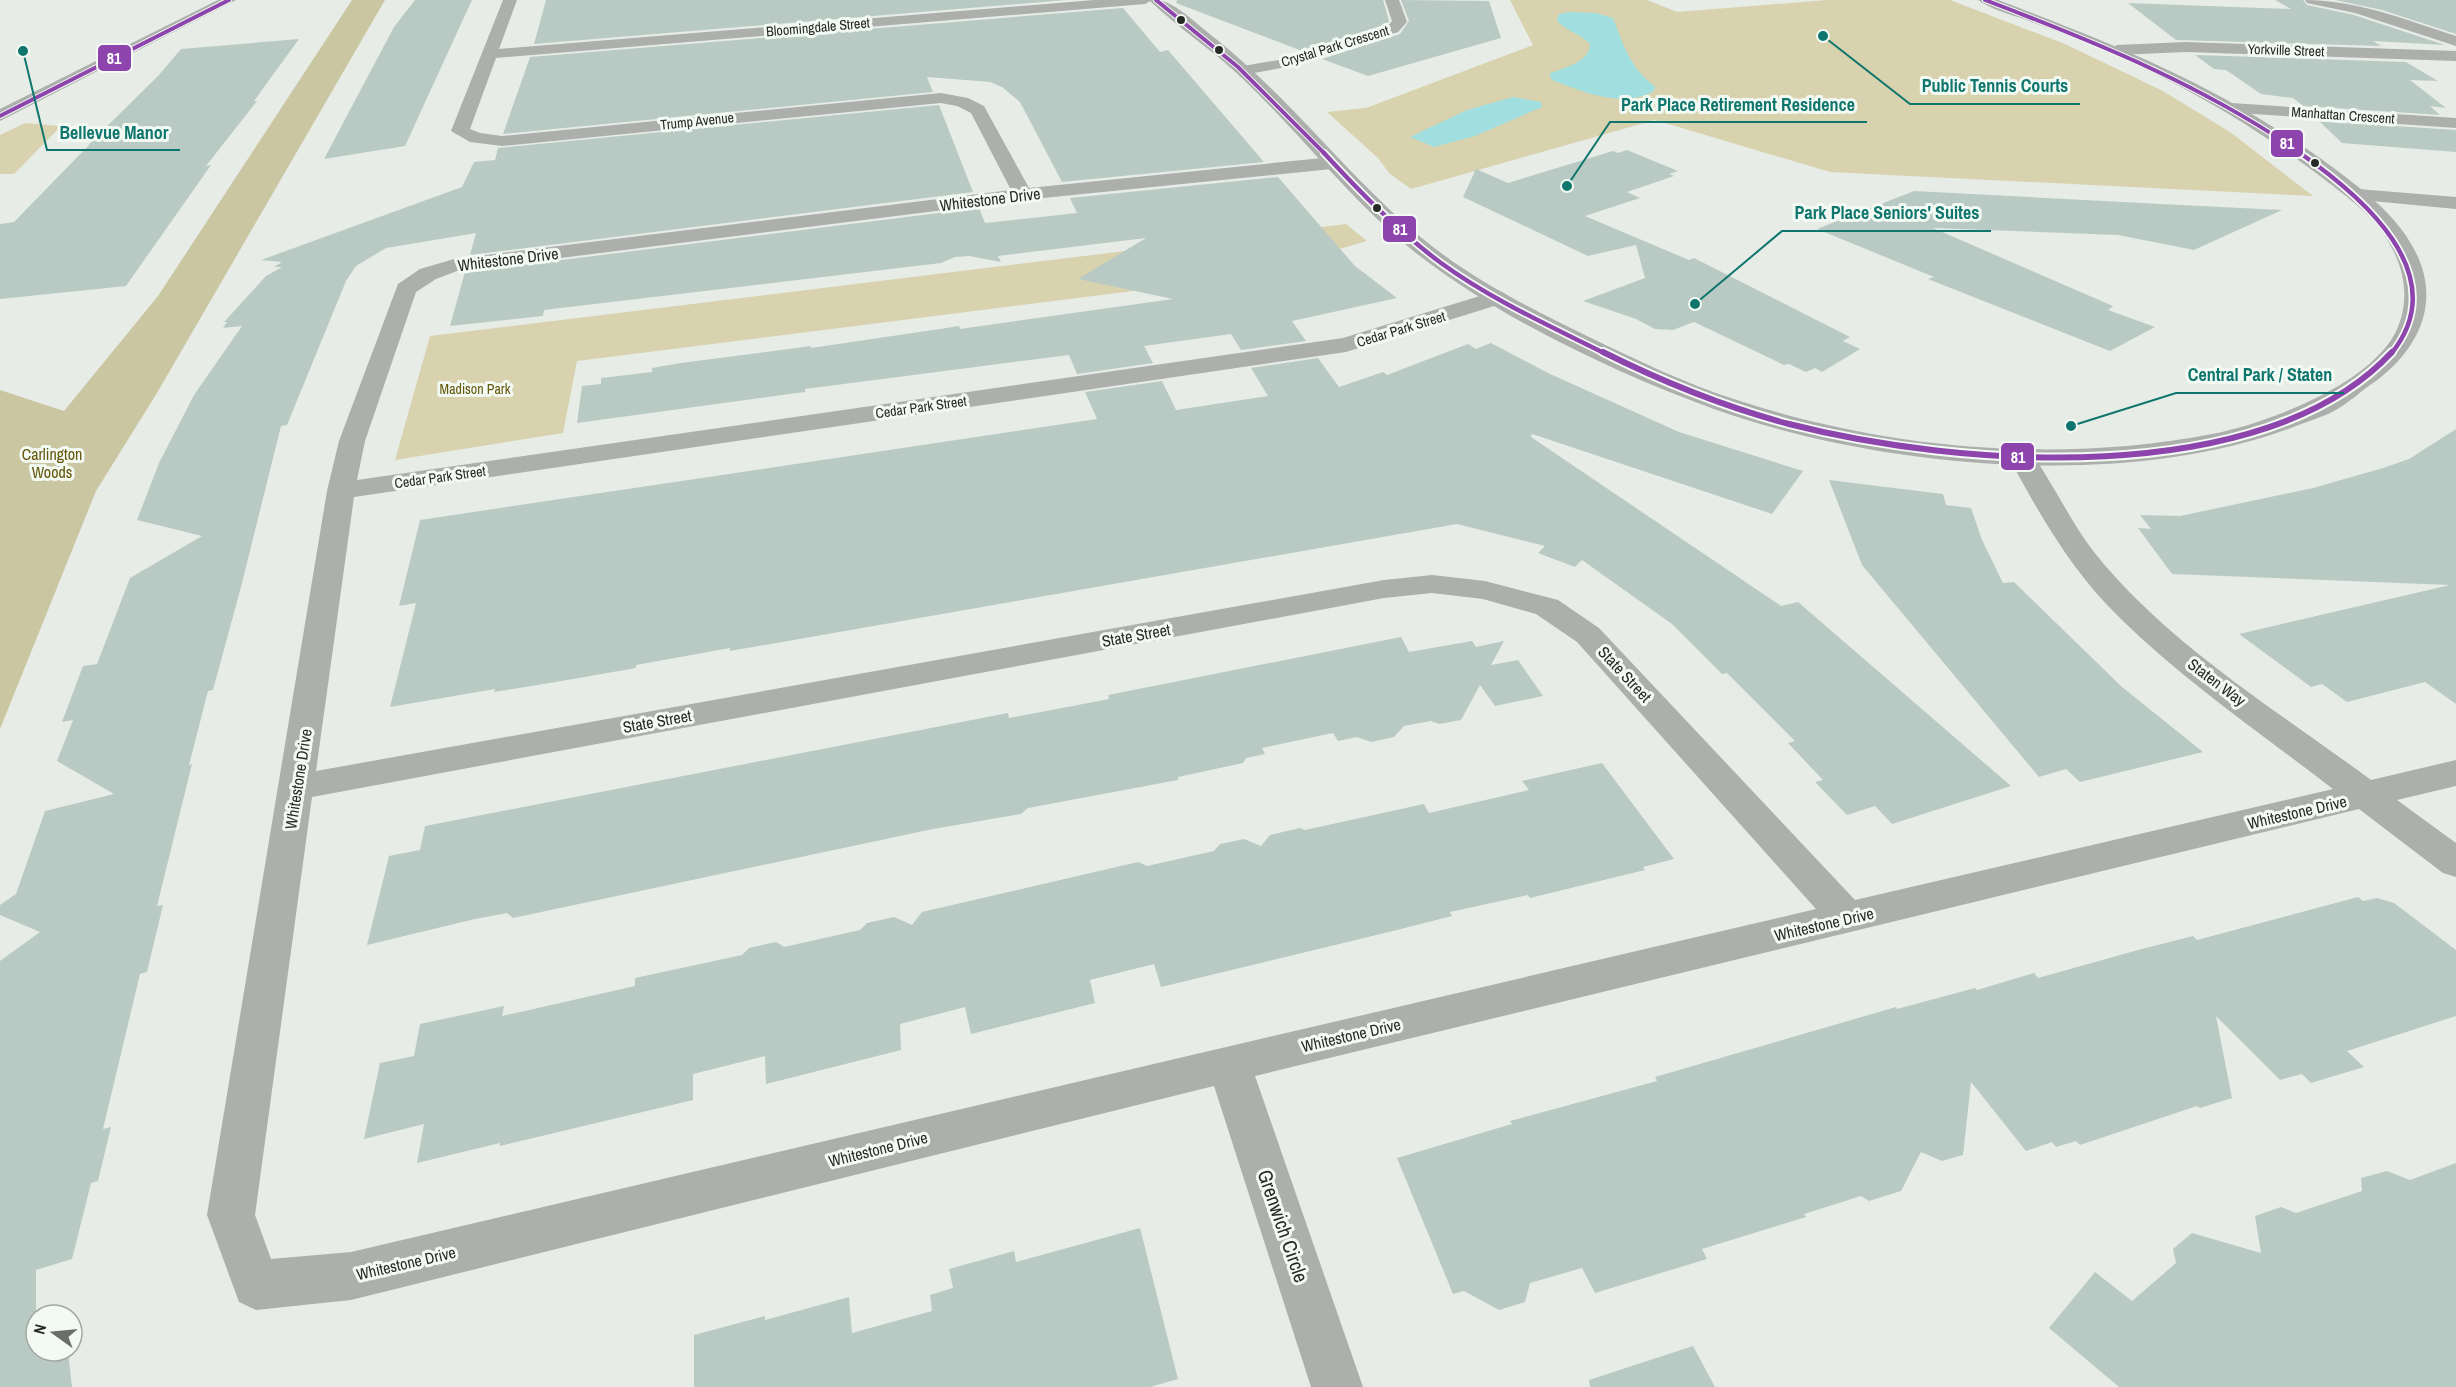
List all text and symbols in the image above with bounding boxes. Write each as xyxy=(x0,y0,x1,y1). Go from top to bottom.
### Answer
street label: Bloomingdale Street xyxy=(765,14,871,40)
unlabelled marker xyxy=(1175,14,1187,26)
street label: Crystal Park Crescent xyxy=(1279,21,1391,71)
street label: Yorkville Street xyxy=(2247,40,2325,60)
line badge: 81 xyxy=(97,44,132,72)
unlabelled marker xyxy=(1213,44,1225,56)
text: 81 xyxy=(107,47,122,69)
callout: Public Tennis Courts xyxy=(1910,68,2080,104)
text: Public Tennis Courts xyxy=(1922,73,2068,98)
callout: Park Place Retirement Residence xyxy=(1610,86,1867,122)
text: Park Place Retirement Residence xyxy=(1621,92,1855,117)
street label: Manhattan Crescent xyxy=(2291,102,2395,128)
street label: Trump Avenue xyxy=(659,108,735,134)
callout: Bellevue Manor xyxy=(47,114,180,150)
text: Bellevue Manor xyxy=(59,120,169,145)
line badge: 81 xyxy=(2270,129,2304,158)
text: 81 xyxy=(2280,132,2295,154)
unlabelled marker xyxy=(2309,157,2321,169)
street label: Whitestone Drive xyxy=(938,182,1042,216)
callout: Park Place Seniors' Suites xyxy=(1782,195,1991,231)
text: Park Place Seniors' Suites xyxy=(1795,200,1979,225)
unlabelled marker xyxy=(1371,202,1383,214)
line badge: 81 xyxy=(1382,215,1417,243)
text: 81 xyxy=(1393,218,1408,240)
street label: Whitestone Drive xyxy=(456,242,560,276)
street label: Cedar Park Street xyxy=(1354,307,1448,351)
callout: Central Park / Staten xyxy=(2176,357,2344,393)
text: Central Park / Staten xyxy=(2188,362,2332,387)
park label: Madison Park xyxy=(440,380,511,398)
street label: Cedar Park Street xyxy=(874,392,968,422)
line badge: 81 xyxy=(2000,442,2035,471)
park label: Carlington Woods xyxy=(22,443,82,483)
text: 81 xyxy=(2011,446,2026,468)
street label: Cedar Park Street xyxy=(393,462,487,492)
street label: State Street xyxy=(1100,618,1172,652)
street label: State Street xyxy=(1593,641,1657,707)
street label: Staten Way xyxy=(2183,653,2251,711)
street label: State Street xyxy=(621,704,693,738)
street label: Whitestone Drive xyxy=(279,727,317,831)
street label: Whitestone Drive xyxy=(2245,790,2349,834)
street label: Whitestone Drive xyxy=(1772,902,1876,946)
street label: Whitestone Drive xyxy=(1299,1013,1403,1057)
street label: Whitestone Drive xyxy=(826,1126,930,1172)
street label: Grenwich Circle xyxy=(1252,1166,1315,1286)
street label: Whitestone Drive xyxy=(354,1241,458,1285)
north arrow xyxy=(24,1303,84,1363)
text: N xyxy=(28,1322,51,1337)

